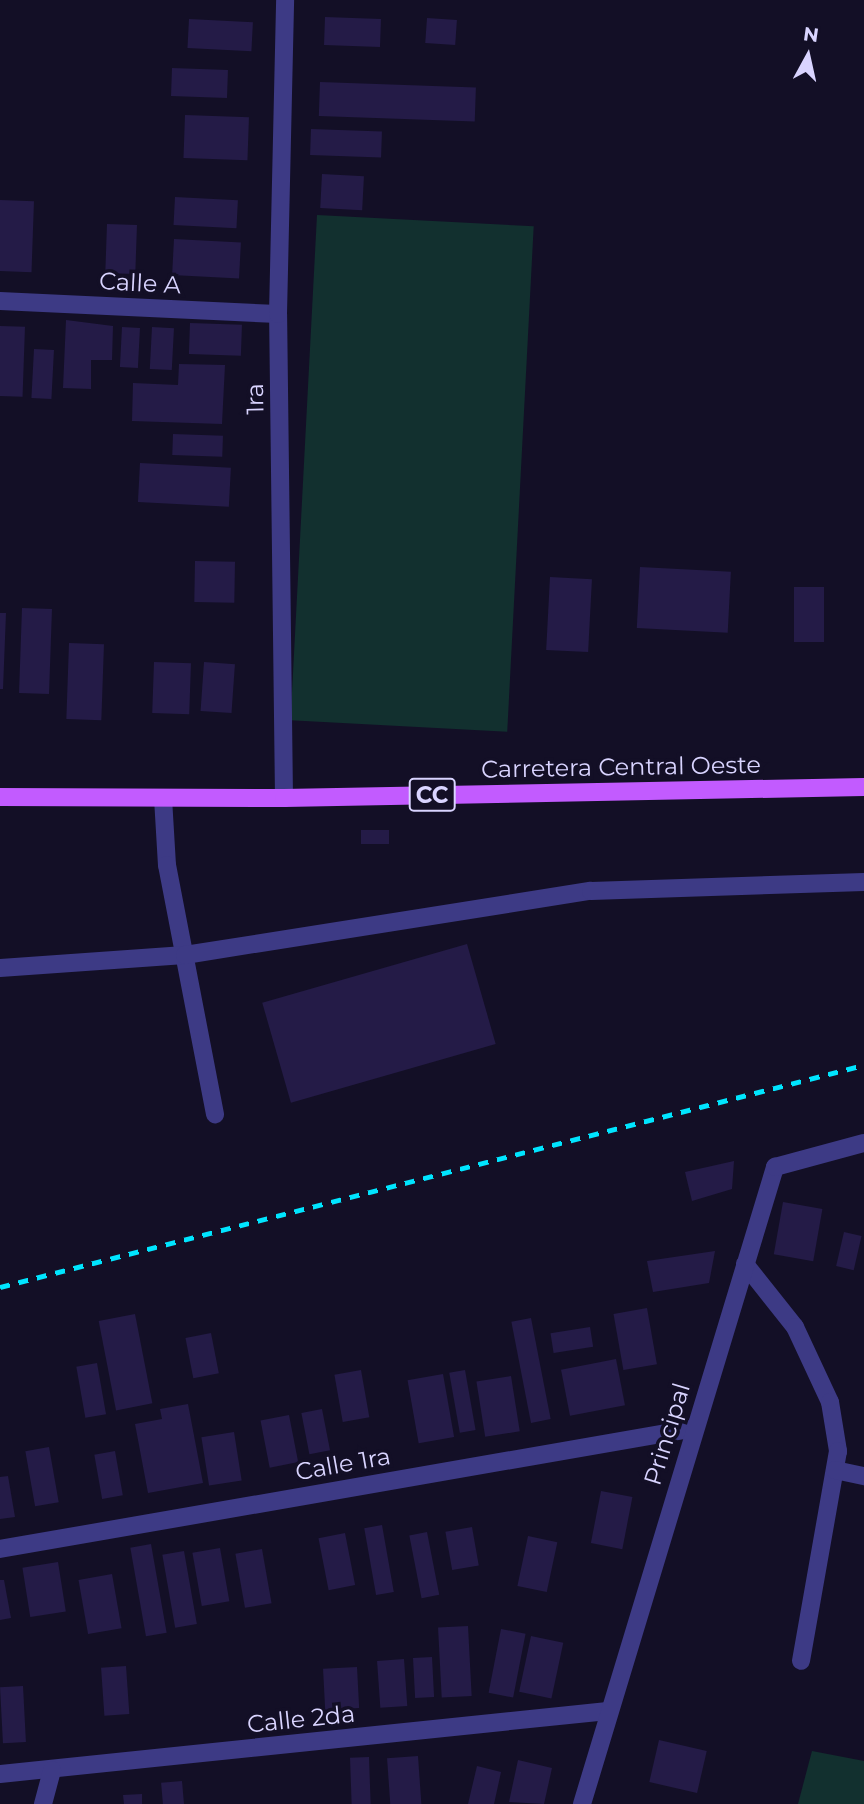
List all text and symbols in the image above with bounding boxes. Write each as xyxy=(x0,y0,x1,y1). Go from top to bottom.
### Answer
north arrow xyxy=(773,21,843,91)
text: N xyxy=(802,22,820,47)
street label: Calle A xyxy=(98,266,182,300)
street label: 1ra xyxy=(240,383,270,415)
street label: Carretera Central Oeste xyxy=(481,750,761,784)
road number: CC xyxy=(408,776,457,814)
street label: Principal xyxy=(638,1379,696,1489)
street label: Calle 1ra xyxy=(293,1441,393,1487)
street label: Calle 2da xyxy=(246,1699,356,1739)

